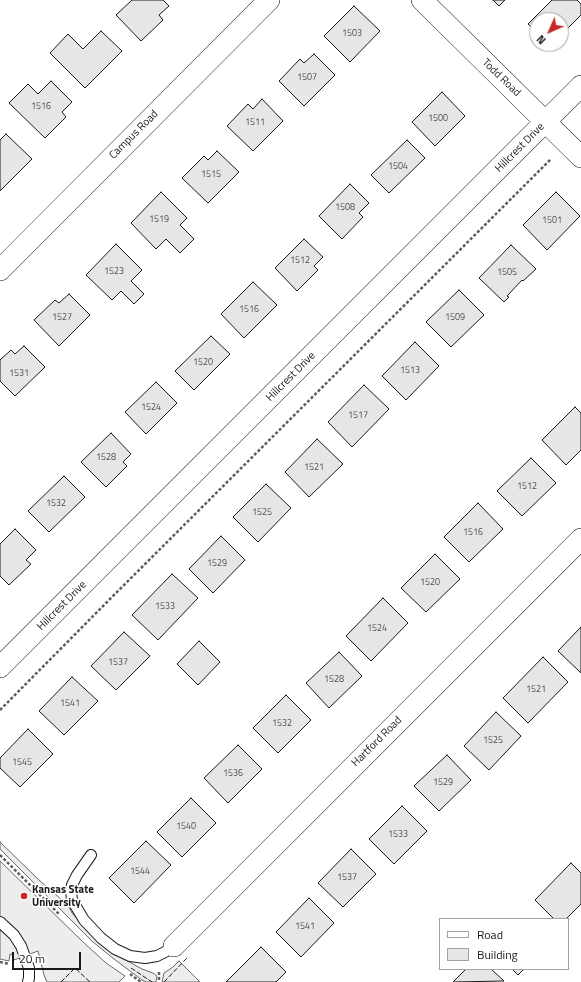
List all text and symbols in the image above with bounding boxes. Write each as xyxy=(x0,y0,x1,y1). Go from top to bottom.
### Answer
north arrow xyxy=(529,12,569,52)
house number: 1503 xyxy=(342,29,362,39)
text: N xyxy=(533,31,550,48)
street label: Todd Road xyxy=(479,56,523,100)
house number: 1507 xyxy=(297,73,317,83)
house number: 1516 xyxy=(31,102,51,112)
street label: Campus Road xyxy=(107,108,161,162)
house number: 1500 xyxy=(428,114,448,124)
house number: 1511 xyxy=(245,118,265,128)
street label: Hillcrest Drive xyxy=(493,121,547,175)
house number: 1504 xyxy=(388,162,408,172)
house number: 1515 xyxy=(201,170,221,180)
house number: 1508 xyxy=(335,203,355,213)
house number: 1519 xyxy=(149,215,169,225)
house number: 1501 xyxy=(542,216,562,226)
house number: 1512 xyxy=(290,256,310,266)
house number: 1523 xyxy=(104,267,124,277)
house number: 1505 xyxy=(497,268,517,278)
house number: 1516 xyxy=(239,305,259,315)
house number: 1527 xyxy=(52,313,72,323)
house number: 1509 xyxy=(445,313,465,323)
street label: Hillcrest Drive xyxy=(264,350,318,404)
house number: 1520 xyxy=(193,358,213,368)
house number: 1513 xyxy=(400,366,420,376)
house number: 1531 xyxy=(9,369,29,379)
house number: 1524 xyxy=(141,403,161,413)
house number: 1517 xyxy=(348,411,368,421)
house number: 1528 xyxy=(96,453,116,463)
house number: 1521 xyxy=(304,463,324,473)
house number: 1512 xyxy=(517,482,537,492)
house number: 1532 xyxy=(46,499,66,509)
house number: 1525 xyxy=(252,508,272,518)
house number: 1516 xyxy=(463,528,483,538)
house number: 1529 xyxy=(207,559,227,569)
house number: 1520 xyxy=(420,578,440,588)
street label: Hillcrest Drive xyxy=(35,579,89,633)
house number: 1533 xyxy=(155,602,175,612)
house number: 1524 xyxy=(367,624,387,634)
house number: 1537 xyxy=(108,658,128,668)
house number: 1528 xyxy=(324,675,344,685)
house number: 1521 xyxy=(526,685,546,695)
house number: 1541 xyxy=(60,699,80,709)
street label: Hartford Road xyxy=(349,714,405,770)
house number: 1532 xyxy=(272,719,292,729)
house number: 1525 xyxy=(483,736,503,746)
house number: 1545 xyxy=(12,758,32,768)
house number: 1536 xyxy=(223,769,243,779)
house number: 1529 xyxy=(433,778,453,788)
house number: 1540 xyxy=(176,822,196,832)
house number: 1533 xyxy=(388,830,408,840)
house number: 1544 xyxy=(130,867,150,877)
house number: 1537 xyxy=(337,873,357,883)
place label: Kansas State University xyxy=(32,883,94,909)
marker: Kansas State University xyxy=(19,891,29,901)
legend xyxy=(439,918,569,970)
house number: 1541 xyxy=(295,922,315,932)
text: Road xyxy=(477,925,503,944)
scale bar xyxy=(14,944,83,970)
text: Building xyxy=(477,945,518,964)
text: 20 m xyxy=(19,949,45,968)

